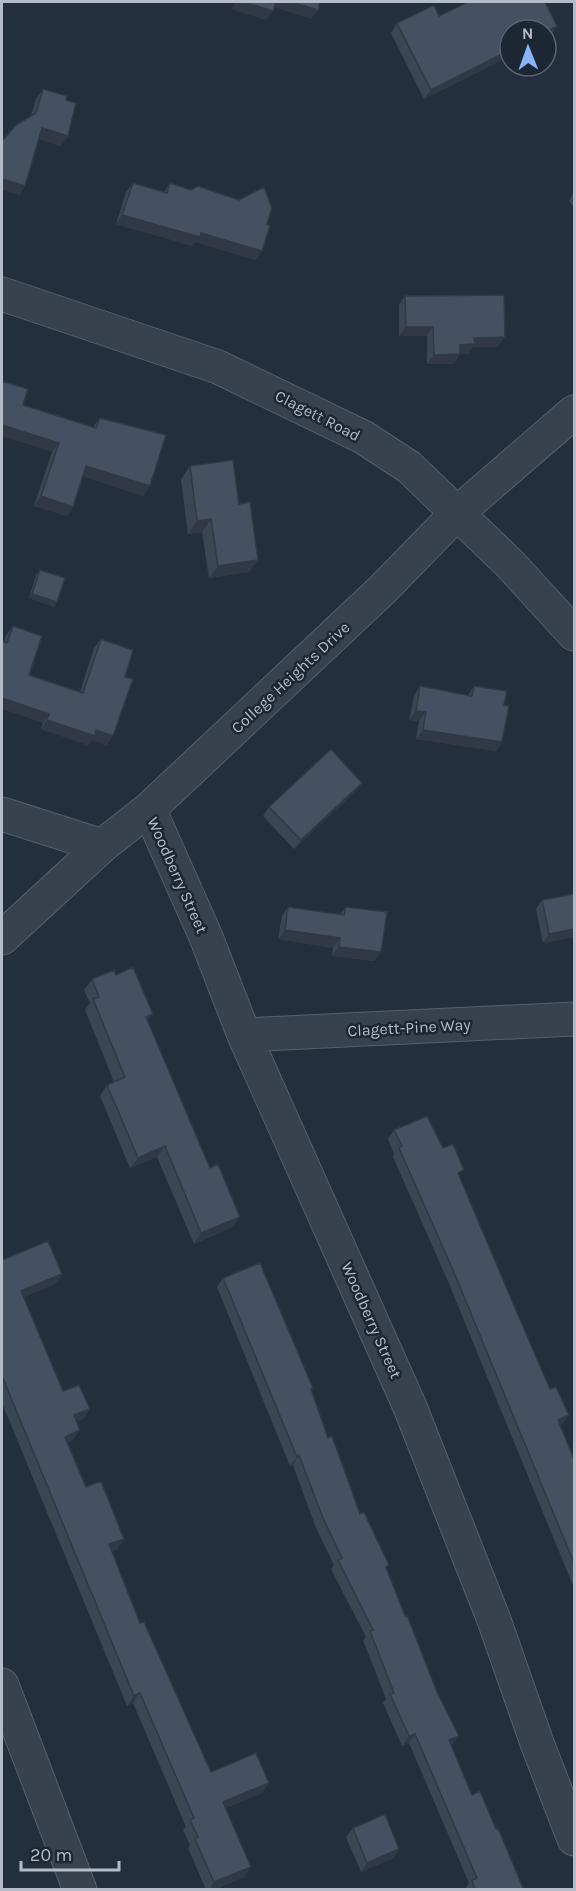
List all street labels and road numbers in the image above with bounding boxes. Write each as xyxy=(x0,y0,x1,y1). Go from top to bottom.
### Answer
street label: Clagett Road xyxy=(272,386,364,445)
street label: College Heights Drive xyxy=(227,618,353,737)
street label: Woodberry Street xyxy=(143,814,212,936)
street label: Clagett-Pine Way xyxy=(347,1015,472,1040)
street label: Woodberry Street xyxy=(337,1259,406,1381)

